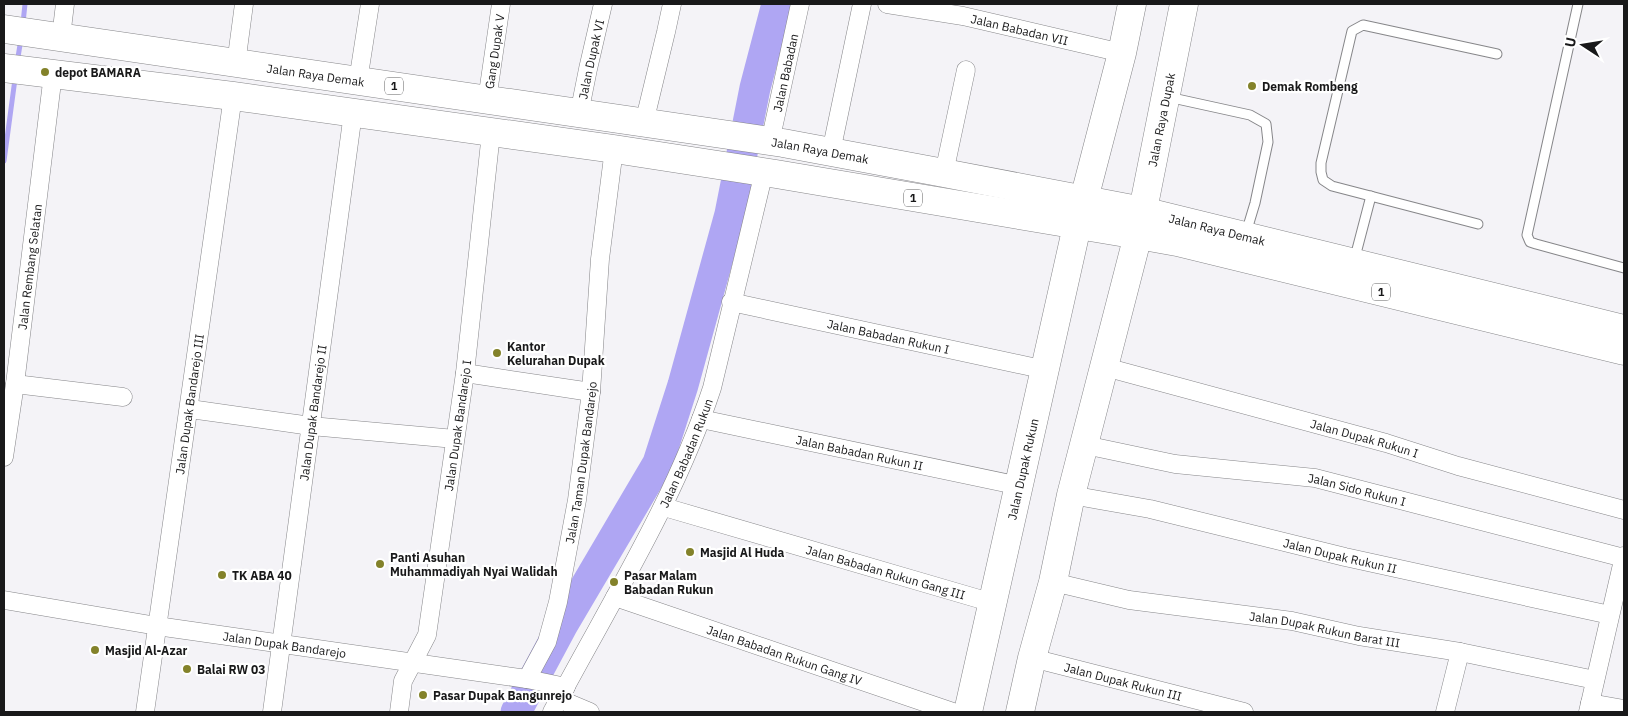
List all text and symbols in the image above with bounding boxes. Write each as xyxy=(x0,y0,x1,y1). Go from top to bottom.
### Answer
street label: Jalan Babadan VII xyxy=(969,11,1070,48)
street label: Gang Dupak V xyxy=(481,12,507,90)
street label: Jalan Dupak VI xyxy=(575,18,607,101)
north arrow xyxy=(1558,20,1608,70)
street label: Jalan Babadan xyxy=(769,32,801,113)
text: U xyxy=(1560,36,1580,49)
street label: Jalan Raya Demak xyxy=(266,60,366,89)
place label: depot BAMARA xyxy=(55,65,141,80)
marker: depot BAMARA xyxy=(39,66,51,78)
street label: Jalan Raya Dupak xyxy=(1144,71,1178,168)
road number: 1 xyxy=(385,78,403,94)
place label: Demak Rombeng xyxy=(1262,79,1358,94)
marker: Demak Rombeng xyxy=(1246,80,1258,92)
street label: Jalan Raya Demak xyxy=(770,134,871,166)
road number: 1 xyxy=(904,190,922,207)
street label: Jalan Rembang Selatan xyxy=(14,203,45,330)
street label: Jalan Raya Demak xyxy=(1167,210,1268,248)
road number: 1 xyxy=(1372,284,1390,300)
street label: Jalan Babadan Rukun I xyxy=(826,315,951,356)
street label: Jalan Dupak Bandarejo III xyxy=(172,333,206,475)
place label: Kantor Kelurahan Dupak xyxy=(507,339,605,368)
street label: Jalan Dupak Bandarejo II xyxy=(296,344,329,482)
marker: Kantor Kelurahan Dupak xyxy=(491,347,503,359)
street label: Jalan Dupak Bandarejo I xyxy=(440,359,474,492)
street label: Jalan Taman Dupak Bandarejo xyxy=(562,381,599,545)
street label: Jalan Babadan Rukun xyxy=(656,396,715,510)
street label: Jalan Dupak Rukun I xyxy=(1309,415,1420,460)
street label: Jalan Dupak Rukun xyxy=(1004,417,1041,521)
street label: Jalan Babadan Rukun II xyxy=(795,432,925,473)
street label: Jalan Sido Rukun I xyxy=(1307,470,1408,509)
street label: Jalan Dupak Rukun II xyxy=(1282,535,1399,576)
street label: Jalan Babadan Rukun Gang III xyxy=(804,541,967,602)
place label: Masjid Al Huda xyxy=(700,545,785,560)
marker: Masjid Al Huda xyxy=(684,546,696,558)
place label: Panti Asuhan Muhammadiyah Nyai Walidah xyxy=(390,550,558,579)
marker: Panti Asuhan Muhammadiyah Nyai Walidah xyxy=(374,558,386,570)
place label: TK ABA 40 xyxy=(232,568,292,583)
place label: Pasar Malam Babadan Rukun xyxy=(624,568,713,597)
marker: TK ABA 40 xyxy=(216,569,228,581)
marker: Pasar Malam Babadan Rukun xyxy=(608,576,620,588)
street label: Jalan Dupak Rukun Barat III xyxy=(1248,608,1401,650)
street label: Jalan Babadan Rukun Gang IV xyxy=(705,621,865,688)
street label: Jalan Dupak Bandarejo xyxy=(222,628,347,661)
place label: Masjid Al-Azar xyxy=(105,643,187,658)
marker: Masjid Al-Azar xyxy=(89,644,101,656)
street label: Jalan Dupak Rukun III xyxy=(1063,659,1184,703)
place label: Balai RW 03 xyxy=(197,662,265,677)
marker: Balai RW 03 xyxy=(181,663,193,675)
place label: Pasar Dupak Bangunrejo xyxy=(433,688,572,703)
marker: Pasar Dupak Bangunrejo xyxy=(417,689,429,701)

